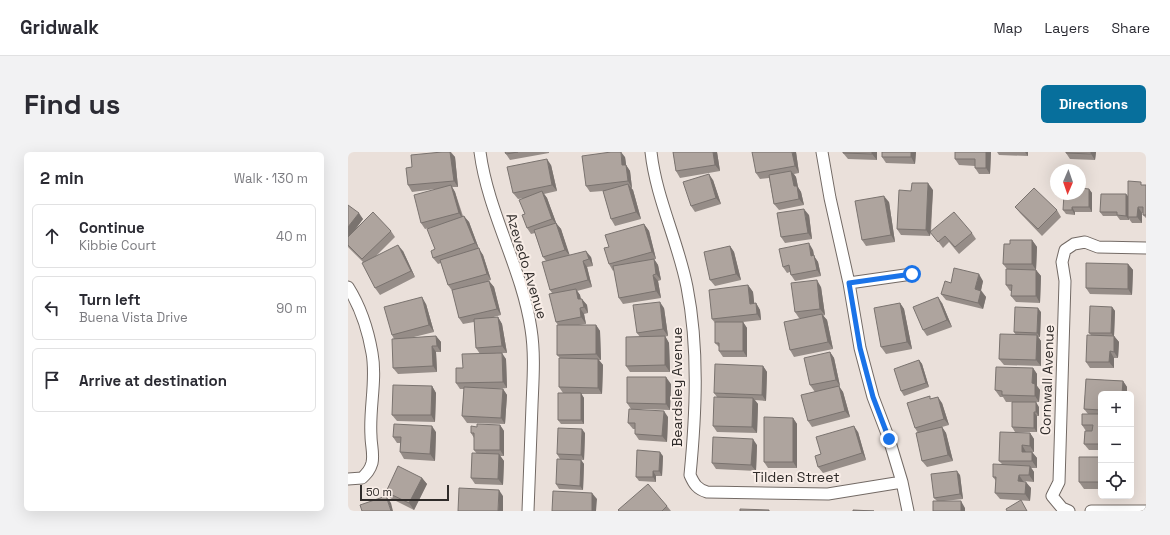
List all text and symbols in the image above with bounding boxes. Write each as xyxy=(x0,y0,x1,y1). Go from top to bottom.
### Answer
text: Gridwalk xyxy=(20,15,99,40)
text: Map xyxy=(993,19,1023,37)
text: Layers xyxy=(1045,19,1089,37)
text: Share xyxy=(1111,19,1150,37)
button: Directions xyxy=(1041,85,1146,123)
text: Find us xyxy=(24,86,121,122)
north arrow xyxy=(1050,164,1086,200)
text: 2 min xyxy=(40,167,84,189)
text: Walk · 130 m xyxy=(234,170,308,187)
street label: Azevedo Avenue xyxy=(502,211,552,321)
text: Continue xyxy=(79,218,145,237)
icon: ahead xyxy=(41,225,63,247)
text: 40 m xyxy=(276,228,307,245)
text: Kibbie Court xyxy=(79,237,156,254)
route start xyxy=(903,265,921,283)
text: Turn left xyxy=(79,290,141,309)
icon: left xyxy=(41,297,63,319)
text: 90 m xyxy=(276,300,307,317)
text: Buena Vista Drive xyxy=(79,309,188,326)
street label: Cornwall Avenue xyxy=(1036,325,1058,435)
street label: Beardsley Avenue xyxy=(668,327,686,447)
icon: arrive xyxy=(41,369,63,391)
text: Arrive at destination xyxy=(79,371,227,390)
map controls xyxy=(1098,391,1134,499)
button: + xyxy=(1098,391,1134,427)
button: − xyxy=(1098,427,1134,463)
route end xyxy=(880,430,898,448)
button: locate xyxy=(1098,463,1134,499)
street label: Tilden Street xyxy=(752,468,840,486)
scale bar xyxy=(360,483,449,502)
text: 50 m xyxy=(366,485,392,499)

